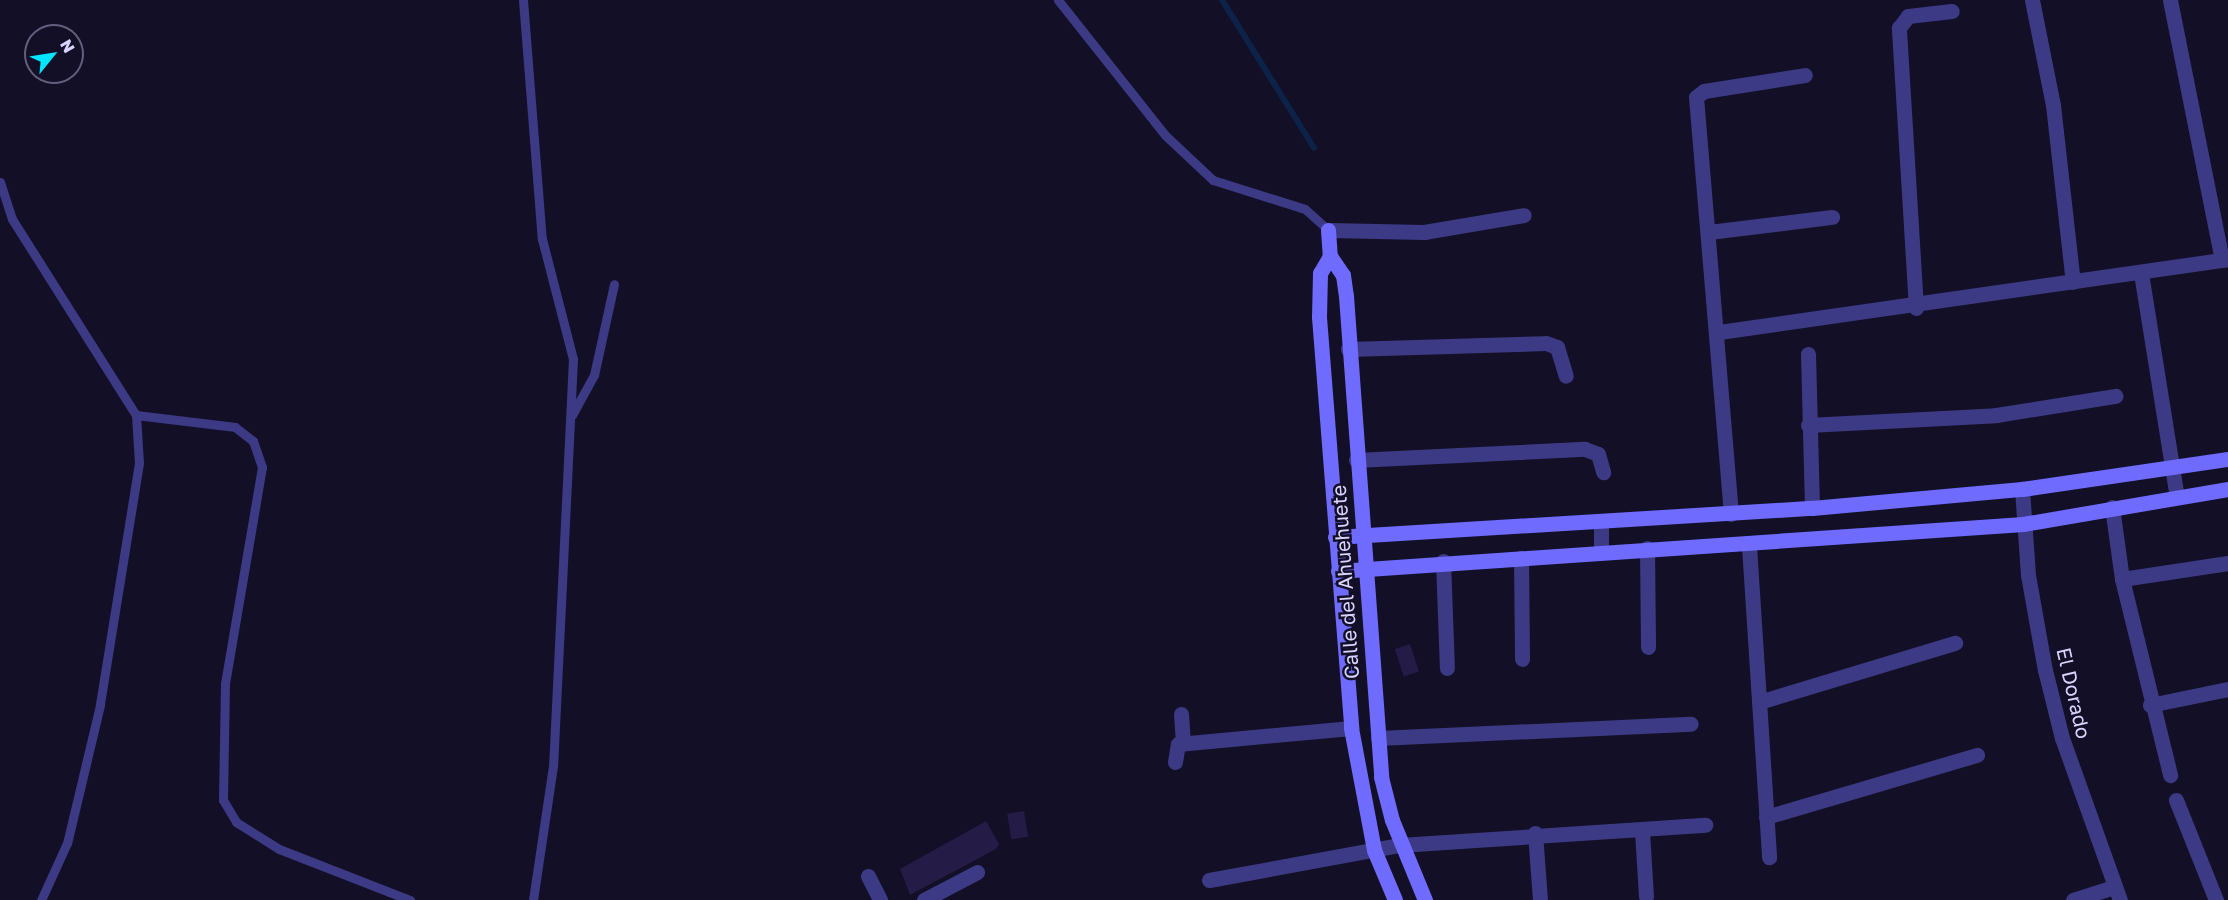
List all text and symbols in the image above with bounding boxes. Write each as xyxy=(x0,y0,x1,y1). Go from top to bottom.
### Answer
north arrow xyxy=(24,24,84,84)
text: N xyxy=(56,36,80,56)
street label: Calle del Ahuehuete xyxy=(1326,484,1364,680)
street label: El Dorado xyxy=(2052,645,2096,741)

